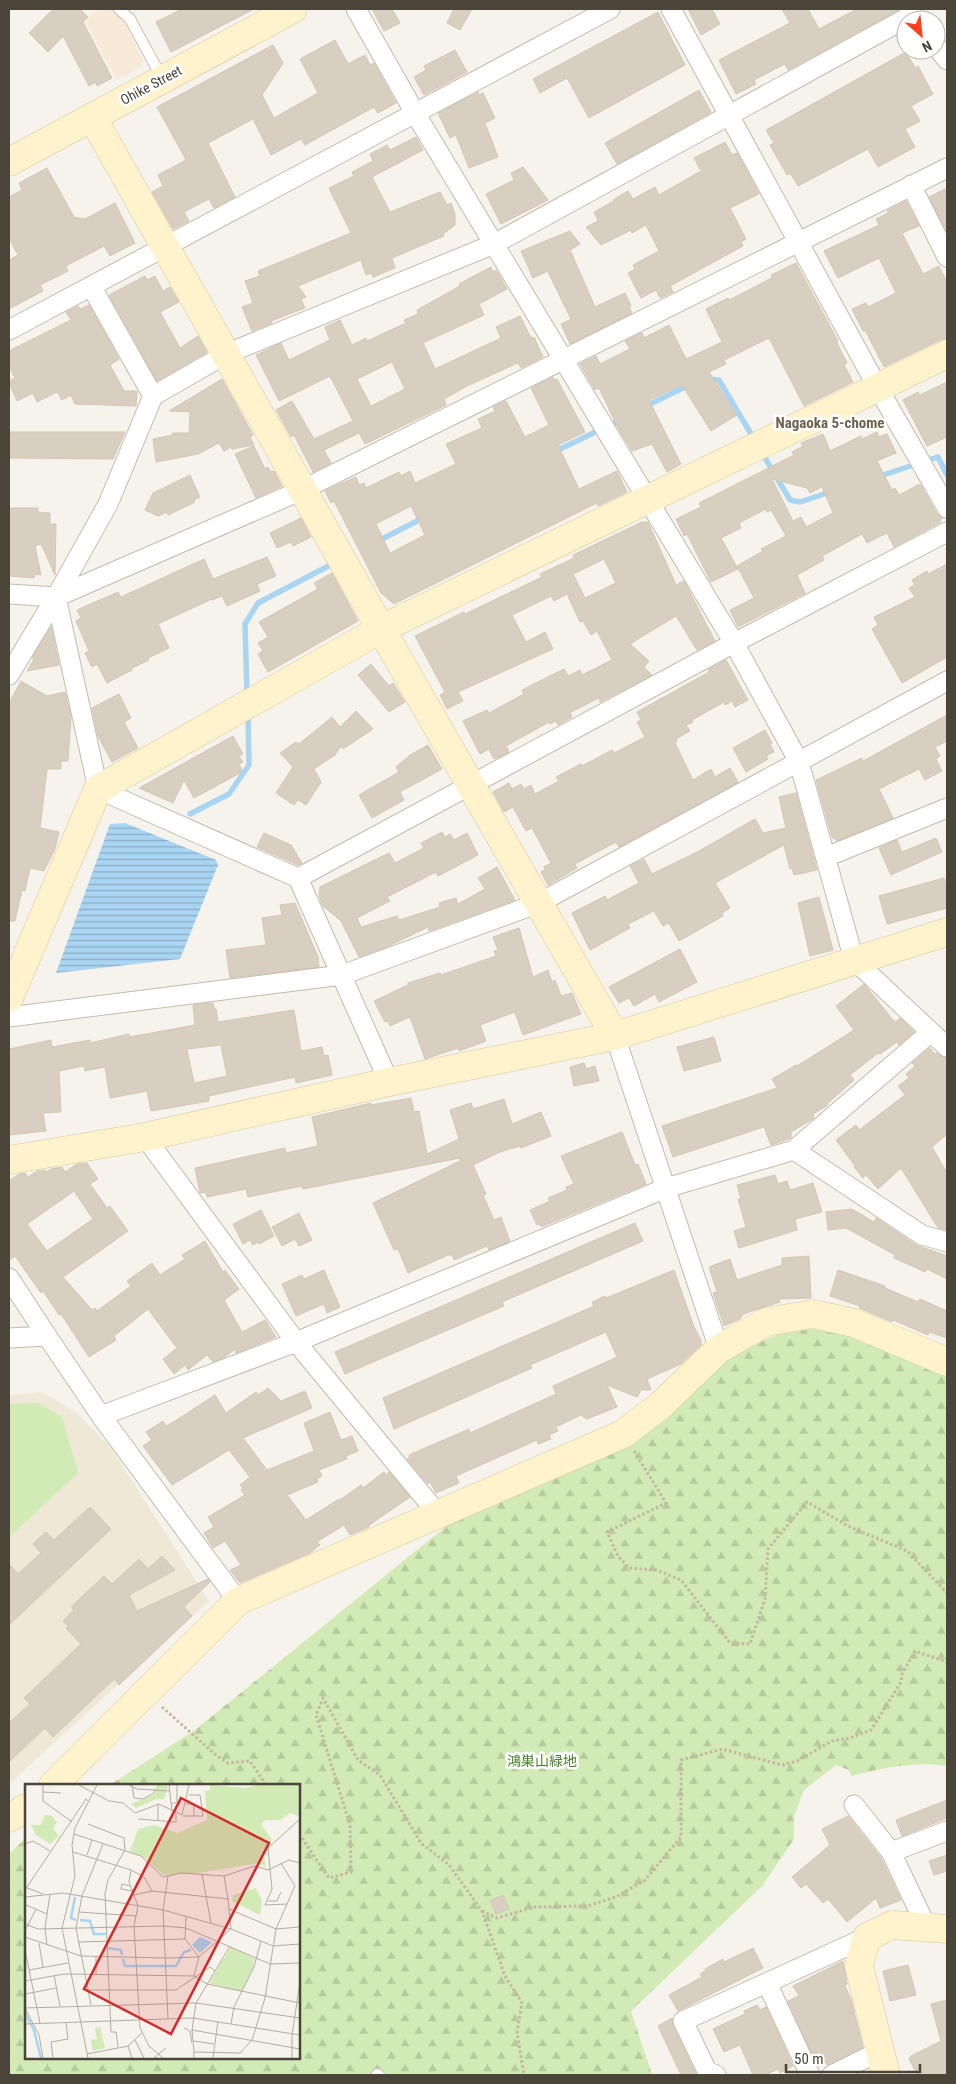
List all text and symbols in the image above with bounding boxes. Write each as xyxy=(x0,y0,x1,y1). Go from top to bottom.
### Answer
north arrow xyxy=(896,10,946,60)
text: N xyxy=(919,38,934,56)
street label: Ohike Street xyxy=(118,62,184,108)
district label: Nagaoka 5-chome xyxy=(775,414,885,432)
park label: 鴻巣山緑地 xyxy=(507,1753,577,1769)
inset map xyxy=(25,1784,300,2059)
scale bar xyxy=(786,2042,920,2074)
text: 50 m xyxy=(794,2050,824,2068)

